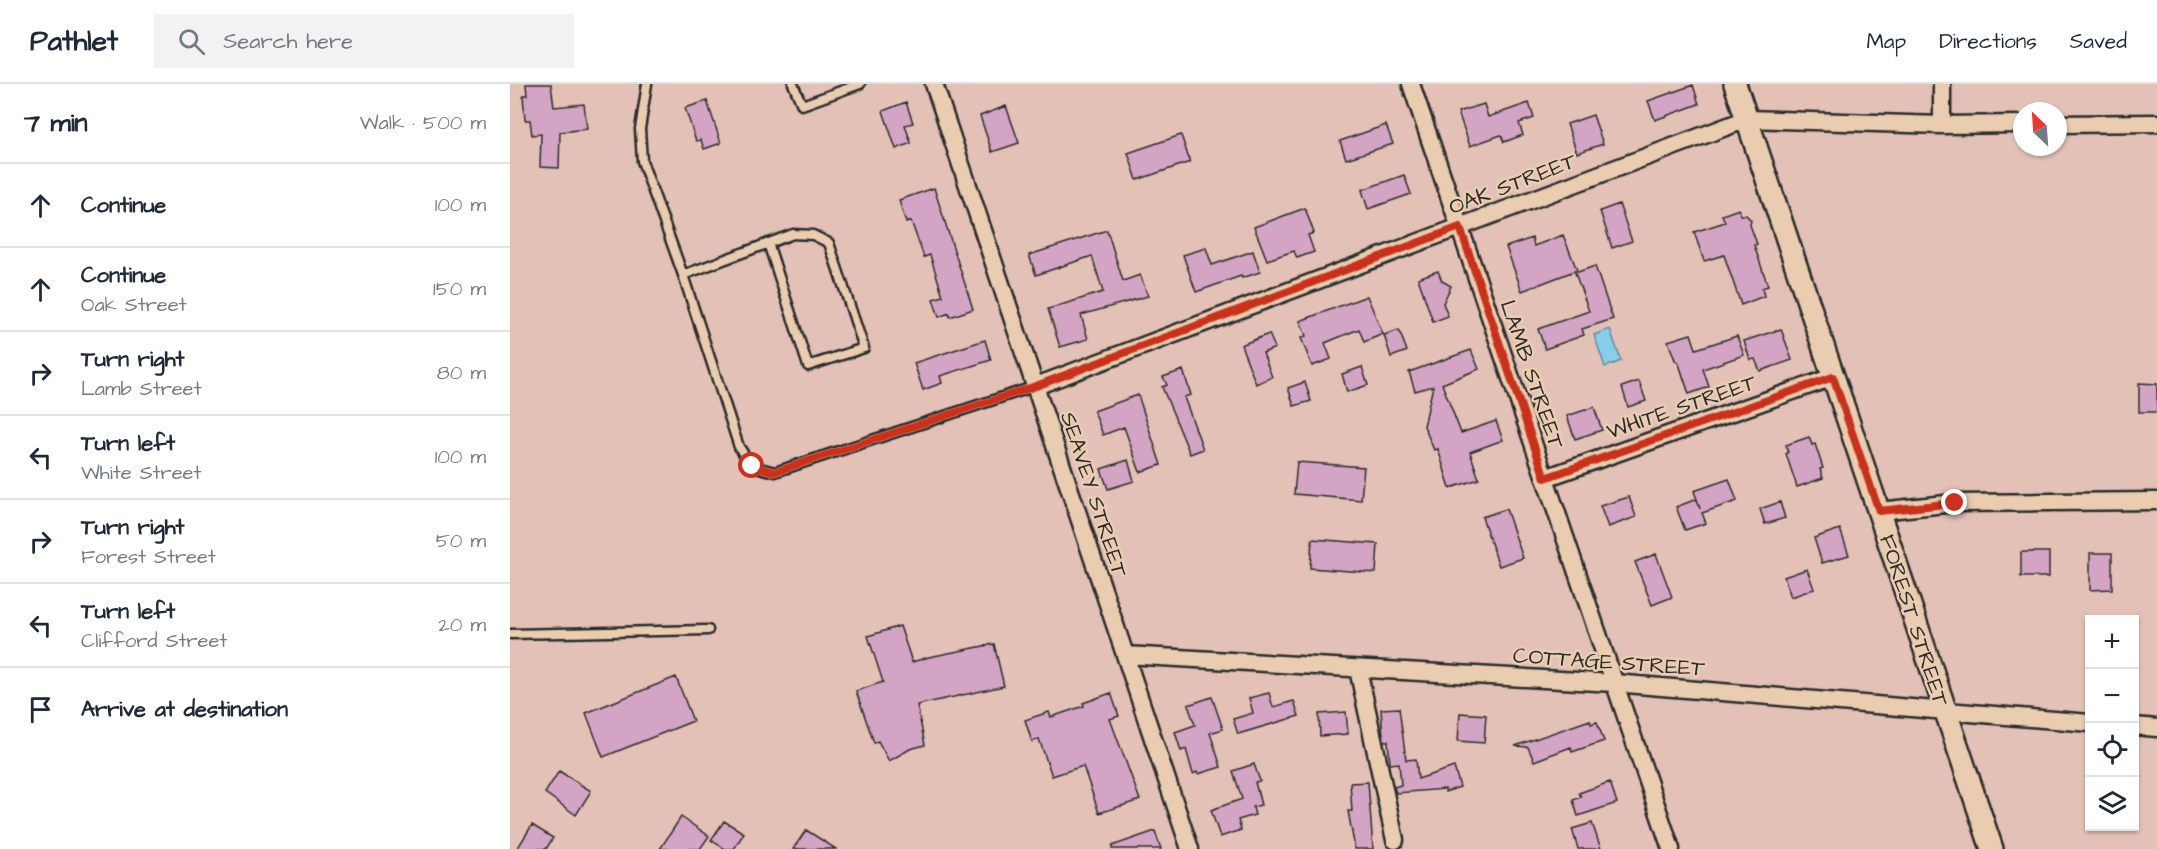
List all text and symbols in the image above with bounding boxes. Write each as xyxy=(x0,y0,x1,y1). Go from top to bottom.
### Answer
search box xyxy=(154,14,574,68)
text: Pathlet xyxy=(30,22,118,61)
icon: search xyxy=(175,25,208,58)
text: Search here xyxy=(223,26,353,57)
text: Map xyxy=(1866,27,1906,56)
text: Directions xyxy=(1939,27,2037,56)
text: Saved xyxy=(2070,27,2127,56)
north arrow xyxy=(2013,102,2067,156)
text: 7 min xyxy=(24,105,88,141)
text: Walk · 500 m xyxy=(360,109,486,137)
street label: OAK STREET xyxy=(1444,146,1581,223)
icon: ahead xyxy=(24,189,57,222)
text: Continue xyxy=(81,190,166,221)
text: 100 m xyxy=(435,191,486,219)
text: Continue xyxy=(81,260,166,291)
icon: ahead xyxy=(24,273,57,306)
text: 150 m xyxy=(433,275,486,303)
text: Oak Street xyxy=(81,291,187,319)
street label: LAMB STREET xyxy=(1492,296,1572,453)
text: Turn right xyxy=(81,344,184,375)
icon: right xyxy=(24,357,57,390)
text: 80 m xyxy=(437,359,486,387)
street label: WHITE STREET xyxy=(1603,367,1761,447)
text: Lamb Street xyxy=(81,375,202,403)
street label: SEAVEY STREET xyxy=(1052,408,1135,581)
text: Turn left xyxy=(81,428,175,459)
icon: left xyxy=(24,441,57,474)
text: 100 m xyxy=(435,443,486,471)
route start xyxy=(738,452,764,478)
text: White Street xyxy=(81,459,201,487)
route end xyxy=(1941,489,1967,515)
text: Turn right xyxy=(81,512,184,543)
icon: right xyxy=(24,525,57,558)
text: 50 m xyxy=(436,527,486,555)
street label: FOREST STREET xyxy=(1871,531,1956,710)
text: Forest Street xyxy=(81,543,216,571)
text: Turn left xyxy=(81,596,175,627)
icon: left xyxy=(24,609,57,642)
text: 20 m xyxy=(438,611,486,639)
map controls xyxy=(2085,615,2139,831)
button: + xyxy=(2085,615,2139,669)
text: Clifford Street xyxy=(81,627,227,655)
street label: COTTAGE STREET xyxy=(1512,640,1706,685)
button: − xyxy=(2085,669,2139,723)
icon: arrive xyxy=(24,693,57,726)
text: Arrive at destination xyxy=(81,694,288,725)
button: locate xyxy=(2085,723,2139,777)
button: layers xyxy=(2085,777,2139,831)

